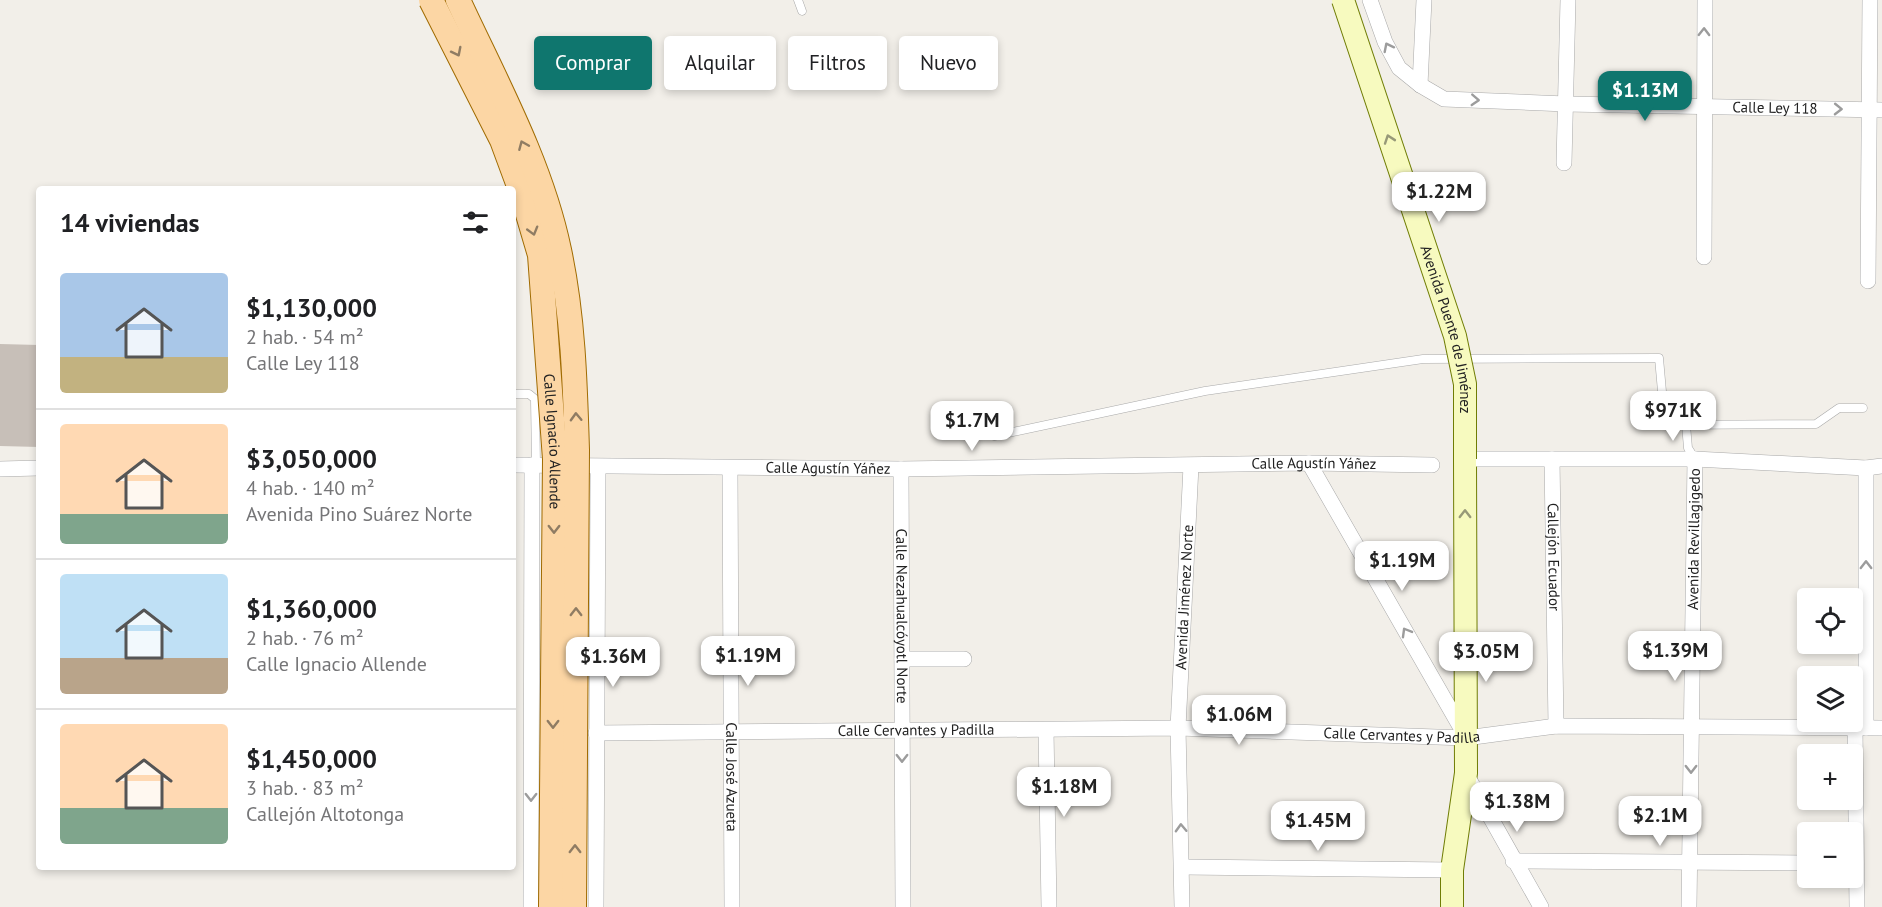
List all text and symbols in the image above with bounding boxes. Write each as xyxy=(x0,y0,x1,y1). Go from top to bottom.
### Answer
one-way arrow xyxy=(1698,28,1711,37)
chip: Comprar xyxy=(534,36,652,90)
chip: Alquilar xyxy=(664,36,776,90)
chip: Filtros xyxy=(788,36,887,90)
chip: Nuevo xyxy=(899,36,998,90)
one-way arrow xyxy=(1384,43,1395,53)
one-way arrow xyxy=(450,46,461,57)
pin: $1.13M xyxy=(1596,71,1694,122)
text: $1.13M xyxy=(1612,77,1678,103)
one-way arrow xyxy=(1471,94,1480,107)
street label: Calle Ley 118 xyxy=(1732,97,1818,118)
one-way arrow xyxy=(1833,103,1842,115)
one-way arrow xyxy=(1384,134,1397,145)
one-way arrow xyxy=(519,140,531,151)
pin: $1.22M xyxy=(1390,172,1488,223)
text: $1.22M xyxy=(1406,178,1472,204)
text: 14 viviendas xyxy=(60,206,200,239)
icon: filters xyxy=(459,206,492,239)
one-way arrow xyxy=(526,225,538,236)
street label: Avenida Puente de Jiménez xyxy=(1416,243,1475,414)
text: $1,130,000 xyxy=(246,291,377,324)
icon: home xyxy=(108,297,180,369)
text: 2 hab. · 54 m² xyxy=(246,324,364,350)
text: Calle Ley 118 xyxy=(246,350,360,376)
street label: Calle Ignacio Allende xyxy=(540,373,565,509)
pin: $971K xyxy=(1631,391,1715,442)
text: $971K xyxy=(1644,397,1702,423)
pin: $1.7M xyxy=(930,401,1014,452)
text: $1.7M xyxy=(945,407,999,433)
one-way arrow xyxy=(570,412,583,421)
text: $3,050,000 xyxy=(246,442,377,475)
icon: home xyxy=(108,448,180,520)
street label: Calle Agustín Yáñez xyxy=(1251,453,1377,473)
street label: Calle Agustín Yáñez xyxy=(765,458,891,478)
street label: Avenida Revillagigedo xyxy=(1683,468,1704,610)
text: 4 hab. · 140 m² xyxy=(246,475,375,501)
text: Avenida Pino Suárez Norte xyxy=(246,501,472,527)
street label: Callejón Ecuador xyxy=(1544,503,1564,611)
one-way arrow xyxy=(1459,509,1471,518)
street label: Avenida Jiménez Norte xyxy=(1171,524,1197,670)
one-way arrow xyxy=(548,525,560,534)
street label: Calle Nezahualcóyotl Norte xyxy=(892,528,912,704)
pin: $1.19M xyxy=(1353,541,1451,592)
text: $1.19M xyxy=(1369,547,1435,573)
one-way arrow xyxy=(1860,560,1872,569)
map controls xyxy=(1797,588,1863,888)
button: locate xyxy=(1797,588,1863,654)
text: $1,360,000 xyxy=(246,592,377,625)
icon: home xyxy=(108,598,180,670)
one-way arrow xyxy=(570,607,582,616)
text: 2 hab. · 76 m² xyxy=(246,625,364,651)
one-way arrow xyxy=(1402,628,1413,638)
pin: $1.39M xyxy=(1626,631,1724,682)
pin: $3.05M xyxy=(1437,632,1535,683)
pin: $1.19M xyxy=(699,636,797,687)
pin: $1.36M xyxy=(564,637,662,688)
text: $1.39M xyxy=(1642,637,1708,663)
text: $3.05M xyxy=(1453,638,1519,664)
text: $1.19M xyxy=(715,642,781,668)
text: $1.36M xyxy=(580,643,646,669)
text: Calle Ignacio Allende xyxy=(246,651,427,677)
button: layers xyxy=(1797,666,1863,732)
pin: $1.06M xyxy=(1190,695,1288,746)
text: $1.06M xyxy=(1206,701,1272,727)
one-way arrow xyxy=(547,720,559,729)
street label: Calle Cervantes y Padilla xyxy=(838,720,994,740)
street label: Calle José Azueta xyxy=(722,722,742,832)
street label: Calle Cervantes y Padilla xyxy=(1323,723,1481,747)
text: $1,450,000 xyxy=(246,742,377,775)
button: + xyxy=(1797,744,1863,810)
icon: home xyxy=(108,748,180,820)
one-way arrow xyxy=(896,754,908,763)
one-way arrow xyxy=(1685,765,1697,774)
pin: $1.18M xyxy=(1015,767,1113,818)
text: $1.18M xyxy=(1031,773,1097,799)
text: 3 hab. · 83 m² xyxy=(246,775,364,801)
pin: $1.38M xyxy=(1468,782,1566,833)
text: $1.38M xyxy=(1484,788,1550,814)
one-way arrow xyxy=(525,792,537,801)
pin: $2.1M xyxy=(1618,796,1702,847)
text: Callejón Altotonga xyxy=(246,801,404,827)
pin: $1.45M xyxy=(1269,801,1367,852)
text: $2.1M xyxy=(1633,802,1687,828)
text: $1.45M xyxy=(1285,807,1351,833)
button: − xyxy=(1797,822,1863,888)
one-way arrow xyxy=(1175,823,1188,832)
one-way arrow xyxy=(569,844,581,853)

